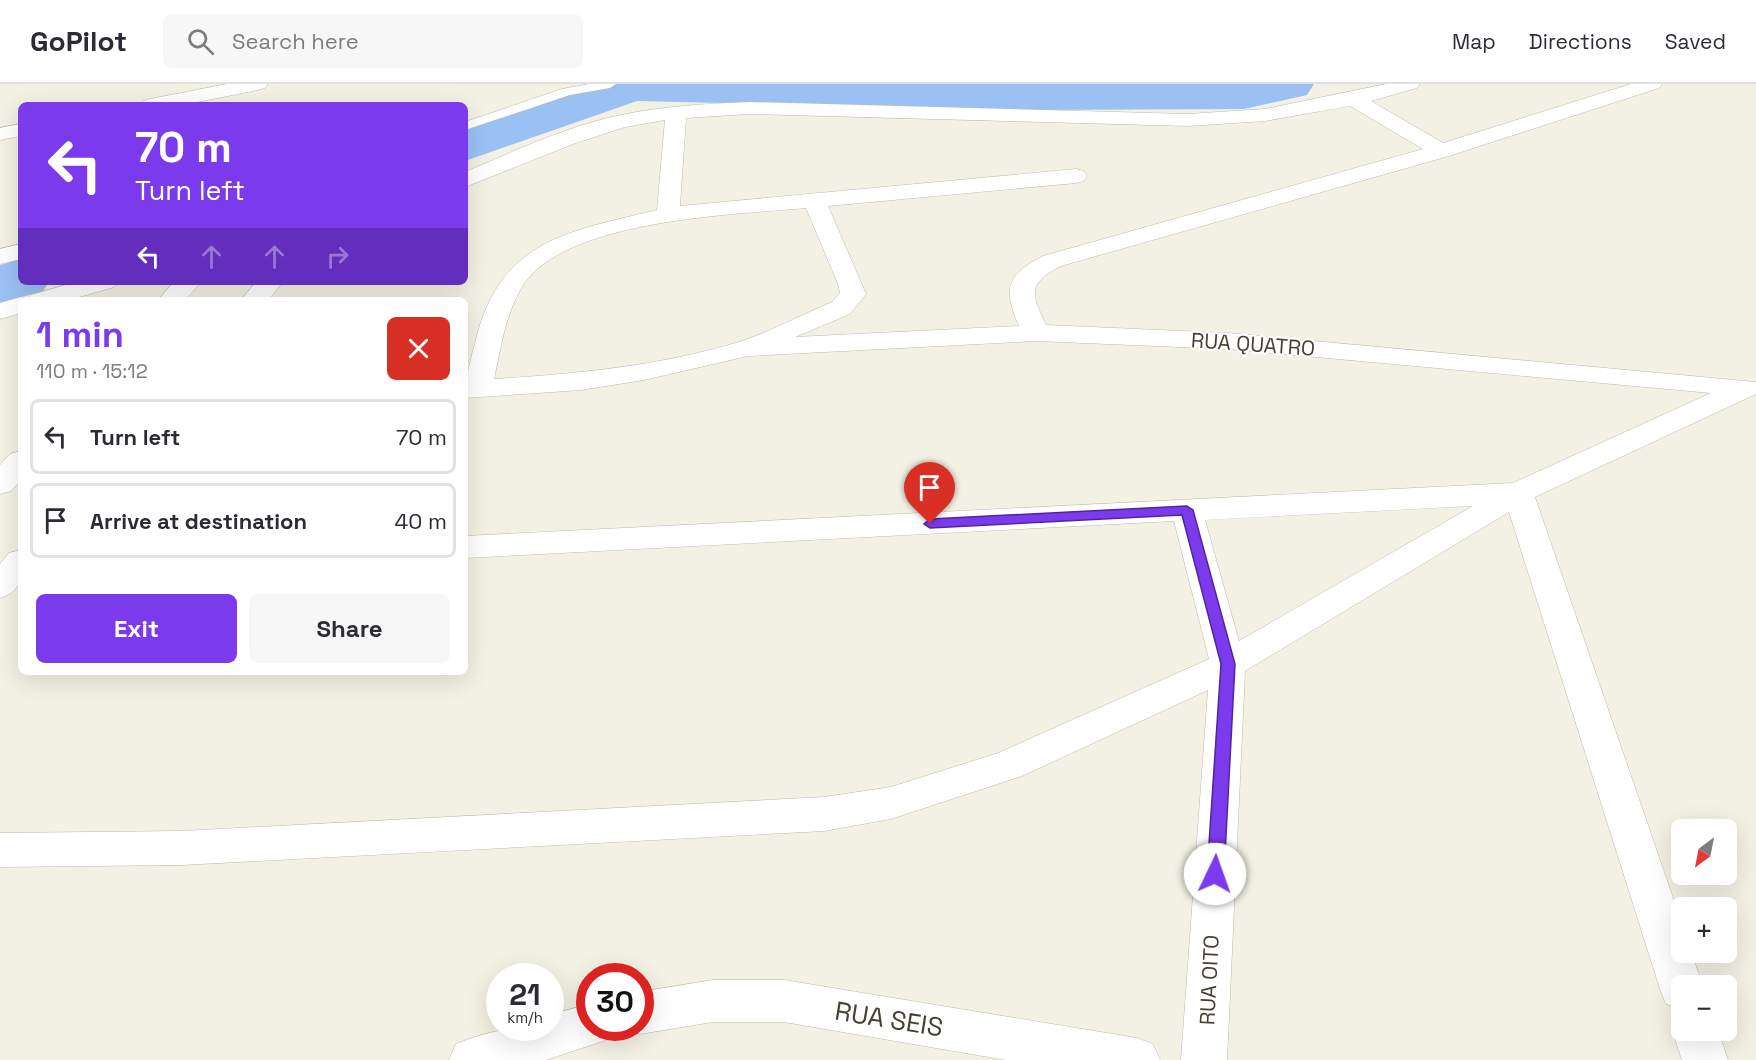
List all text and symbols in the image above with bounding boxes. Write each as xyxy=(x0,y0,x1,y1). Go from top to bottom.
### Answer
search box xyxy=(163,14,583,68)
text: GoPilot xyxy=(30,23,127,59)
icon: search xyxy=(184,25,217,58)
text: Search here xyxy=(232,27,359,55)
text: Map xyxy=(1452,28,1496,55)
text: Directions xyxy=(1529,28,1632,55)
text: Saved xyxy=(1665,28,1726,55)
text: 70 m xyxy=(135,121,232,174)
icon: left xyxy=(36,126,114,204)
text: Turn left xyxy=(135,173,245,208)
icon: left xyxy=(132,240,165,273)
icon: ahead xyxy=(195,240,228,273)
icon: ahead xyxy=(258,240,291,273)
icon: right xyxy=(321,240,354,273)
text: 1 min xyxy=(36,312,124,358)
button: close xyxy=(387,317,450,380)
street label: RUA QUATRO xyxy=(1190,326,1316,362)
text: 110 m · 15:12 xyxy=(36,358,148,384)
icon: left xyxy=(39,420,72,453)
text: Turn left xyxy=(90,423,180,451)
text: 70 m xyxy=(396,423,447,451)
pin xyxy=(904,462,955,524)
icon: arrive xyxy=(913,471,946,504)
icon: arrive xyxy=(39,504,72,537)
text: Arrive at destination xyxy=(90,507,307,535)
text: 40 m xyxy=(395,507,447,535)
button: Exit xyxy=(36,594,237,663)
button: Share xyxy=(249,594,450,663)
north arrow xyxy=(1671,819,1737,885)
map controls xyxy=(1671,819,1737,1041)
position arrow xyxy=(1183,842,1247,906)
button: + xyxy=(1671,897,1737,963)
street label: RUA OITO xyxy=(1193,934,1225,1026)
speed limit sign: 30 xyxy=(576,963,654,1041)
text: 21 xyxy=(509,975,541,1014)
button: − xyxy=(1671,975,1737,1041)
street label: RUA SEIS xyxy=(833,994,945,1044)
text: km/h xyxy=(507,1008,543,1027)

